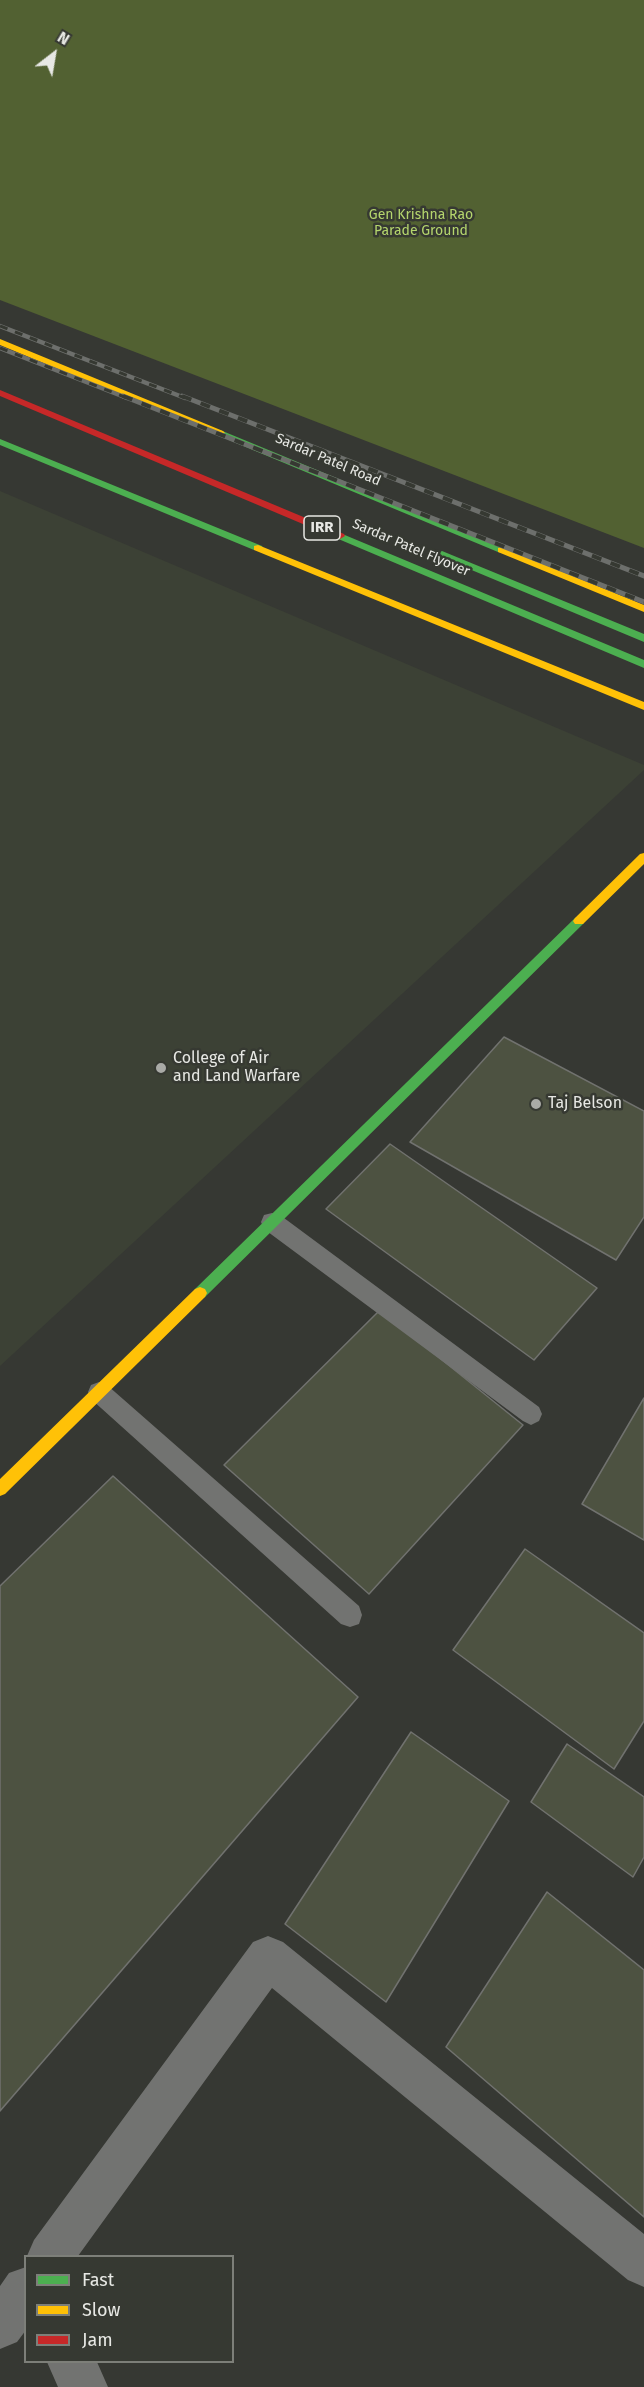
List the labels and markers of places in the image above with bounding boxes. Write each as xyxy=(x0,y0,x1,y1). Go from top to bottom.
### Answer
place label: College of Air and Land Warfare xyxy=(173,1049,300,1087)
marker: College of Air and Land Warfare xyxy=(154,1061,168,1075)
place label: Taj Belson xyxy=(548,1094,622,1114)
marker: Taj Belson xyxy=(529,1097,543,1111)

